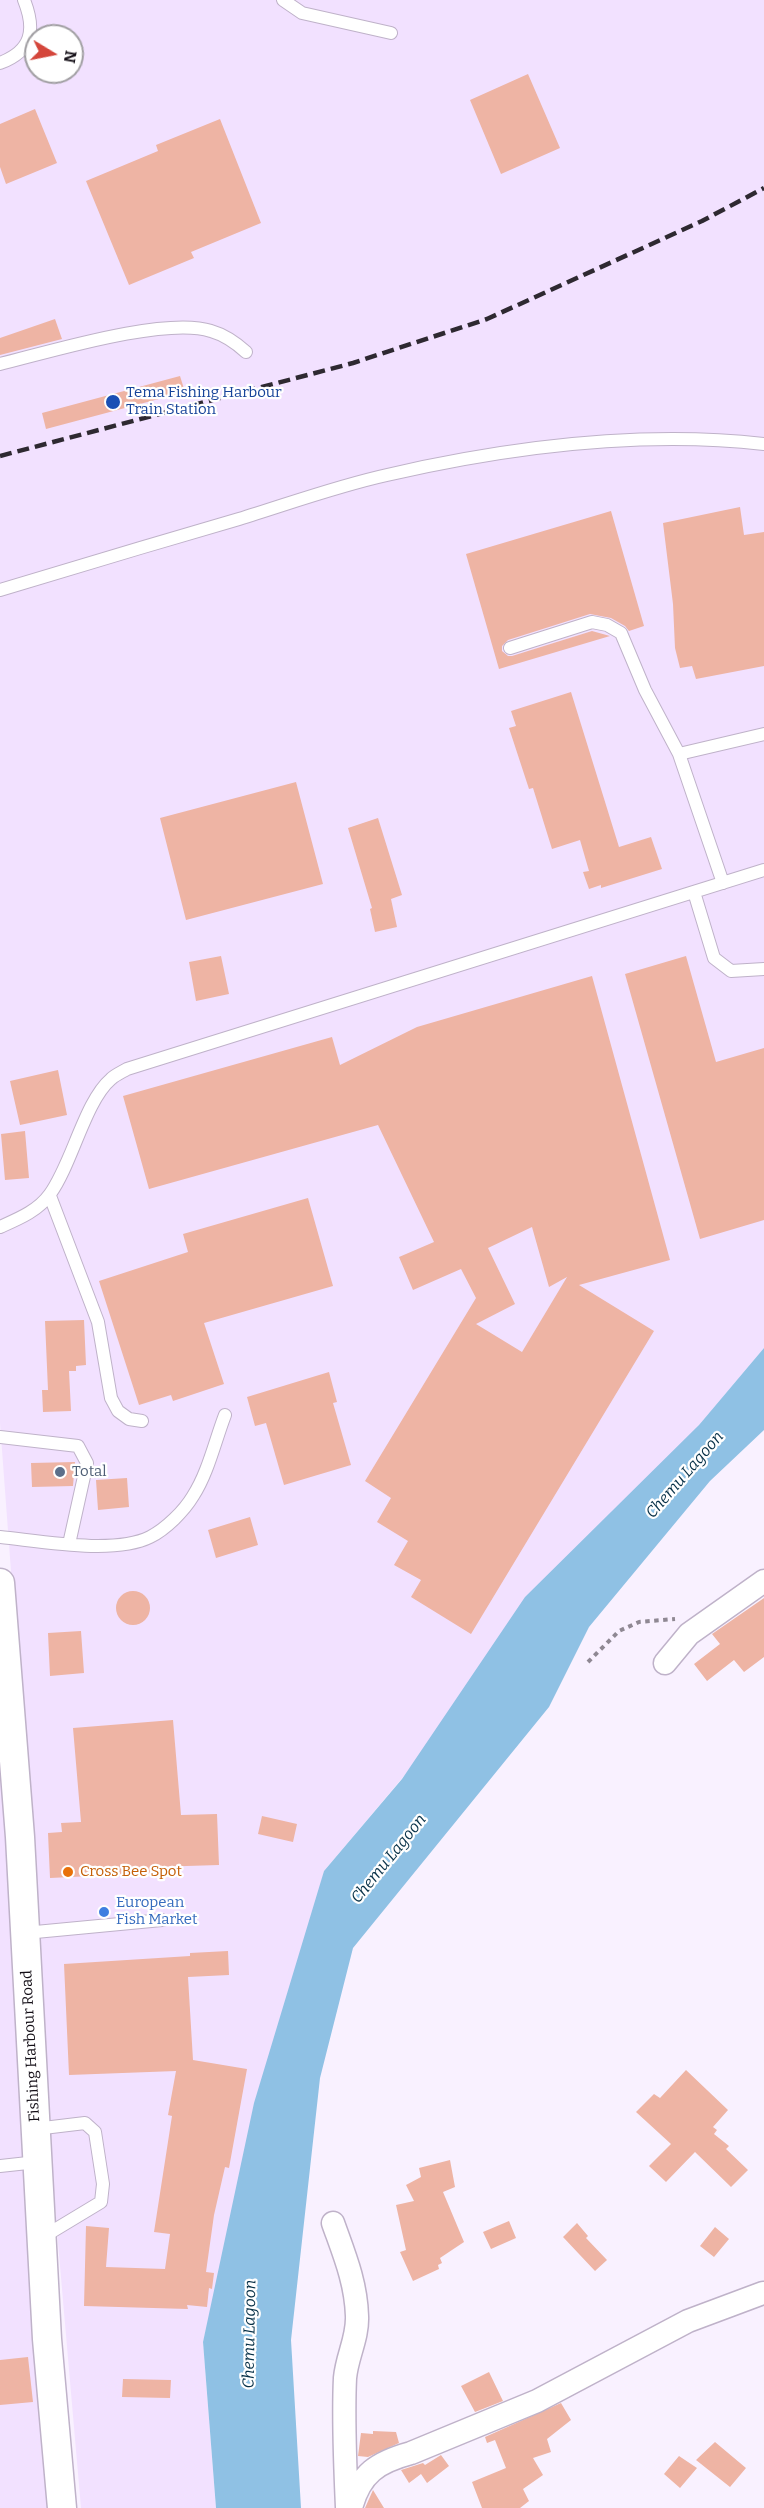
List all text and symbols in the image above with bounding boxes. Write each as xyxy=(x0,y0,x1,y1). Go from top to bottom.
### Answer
north arrow xyxy=(24,24,84,84)
text: N xyxy=(60,49,81,65)
place label: Tema Fishing Harbour Train Station xyxy=(126,384,282,419)
marker: Tema Fishing Harbour Train Station xyxy=(104,393,122,411)
water label: Chemu Lagoon xyxy=(642,1428,728,1522)
place label: Total xyxy=(72,1463,106,1481)
marker: Total xyxy=(53,1465,67,1479)
water label: Chemu Lagoon xyxy=(347,1811,431,1907)
place label: Cross Bee Spot xyxy=(80,1863,182,1881)
marker: Cross Bee Spot xyxy=(61,1865,75,1879)
place label: European Fish Market xyxy=(116,1894,197,1929)
marker: European Fish Market xyxy=(97,1905,111,1919)
street label: Fishing Harbour Road xyxy=(18,1970,44,2122)
water label: Chemu Lagoon xyxy=(239,2279,261,2389)

